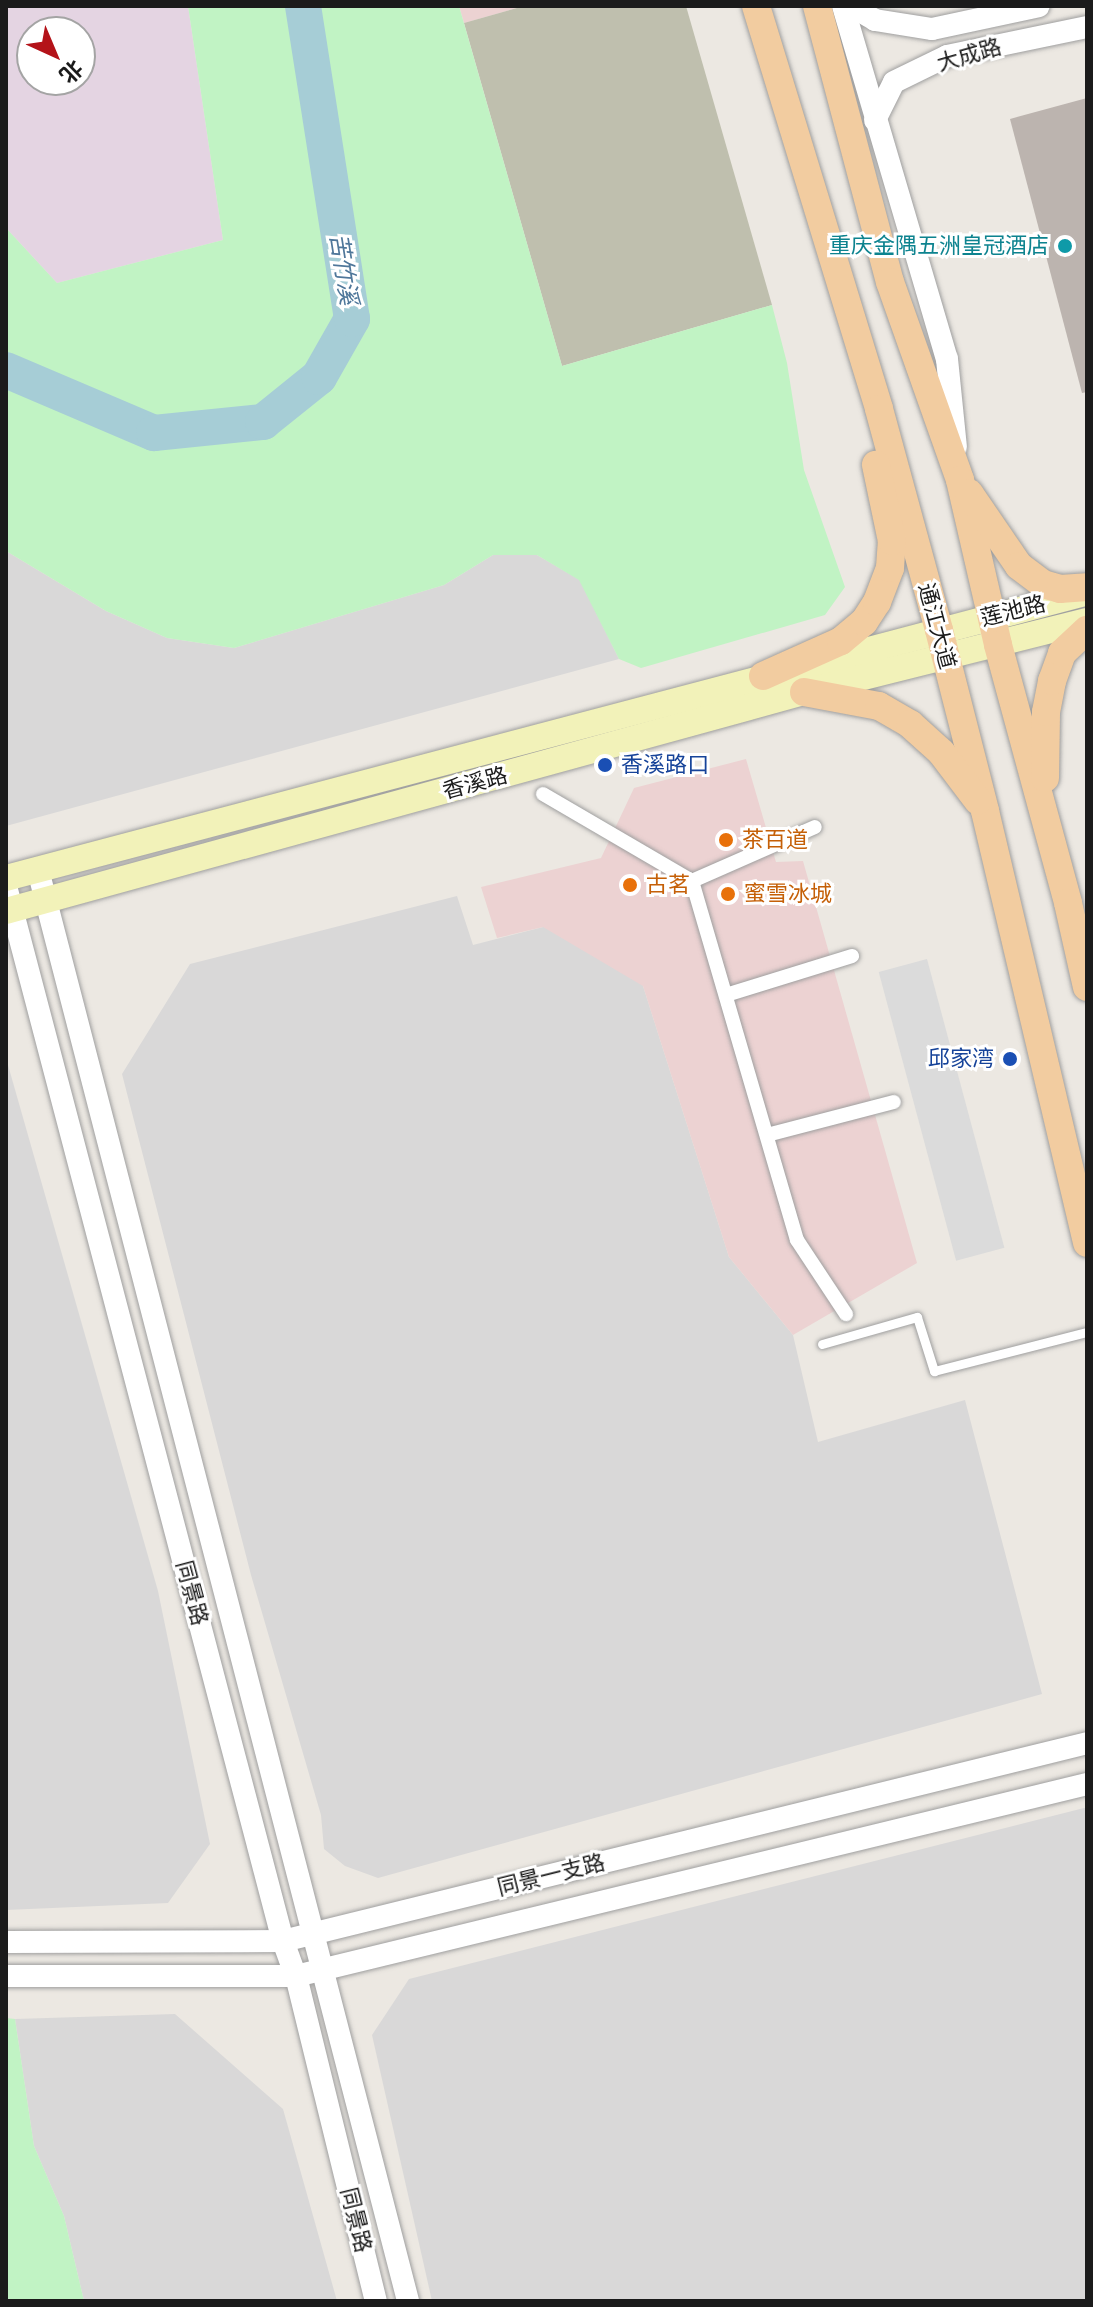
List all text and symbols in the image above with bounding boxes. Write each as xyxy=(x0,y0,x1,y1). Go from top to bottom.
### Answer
north arrow xyxy=(16,16,96,96)
street label: 大成路 xyxy=(934,33,1004,77)
text: 北 xyxy=(54,54,89,90)
water label: 苦竹溪 xyxy=(324,231,364,307)
place label: 重庆金隅五洲皇冠酒店 xyxy=(829,233,1049,259)
marker: 重庆金隅五洲皇冠酒店 xyxy=(1056,237,1074,255)
street label: 通江大道 xyxy=(913,580,961,672)
street label: 莲池路 xyxy=(978,590,1048,632)
place label: 香溪路口 xyxy=(621,752,709,778)
marker: 香溪路口 xyxy=(596,756,614,774)
street label: 香溪路 xyxy=(440,762,510,804)
place label: 茶百道 xyxy=(742,827,808,853)
marker: 茶百道 xyxy=(717,831,735,849)
place label: 古茗 xyxy=(646,872,690,898)
marker: 古茗 xyxy=(621,876,639,894)
place label: 蜜雪冰城 xyxy=(744,881,832,907)
marker: 蜜雪冰城 xyxy=(719,885,737,903)
place label: 邱家湾 xyxy=(928,1046,994,1072)
marker: 邱家湾 xyxy=(1001,1050,1019,1068)
street label: 同景路 xyxy=(171,1558,213,1628)
street label: 同景一支路 xyxy=(494,1849,608,1901)
street label: 同景路 xyxy=(335,2185,377,2255)

